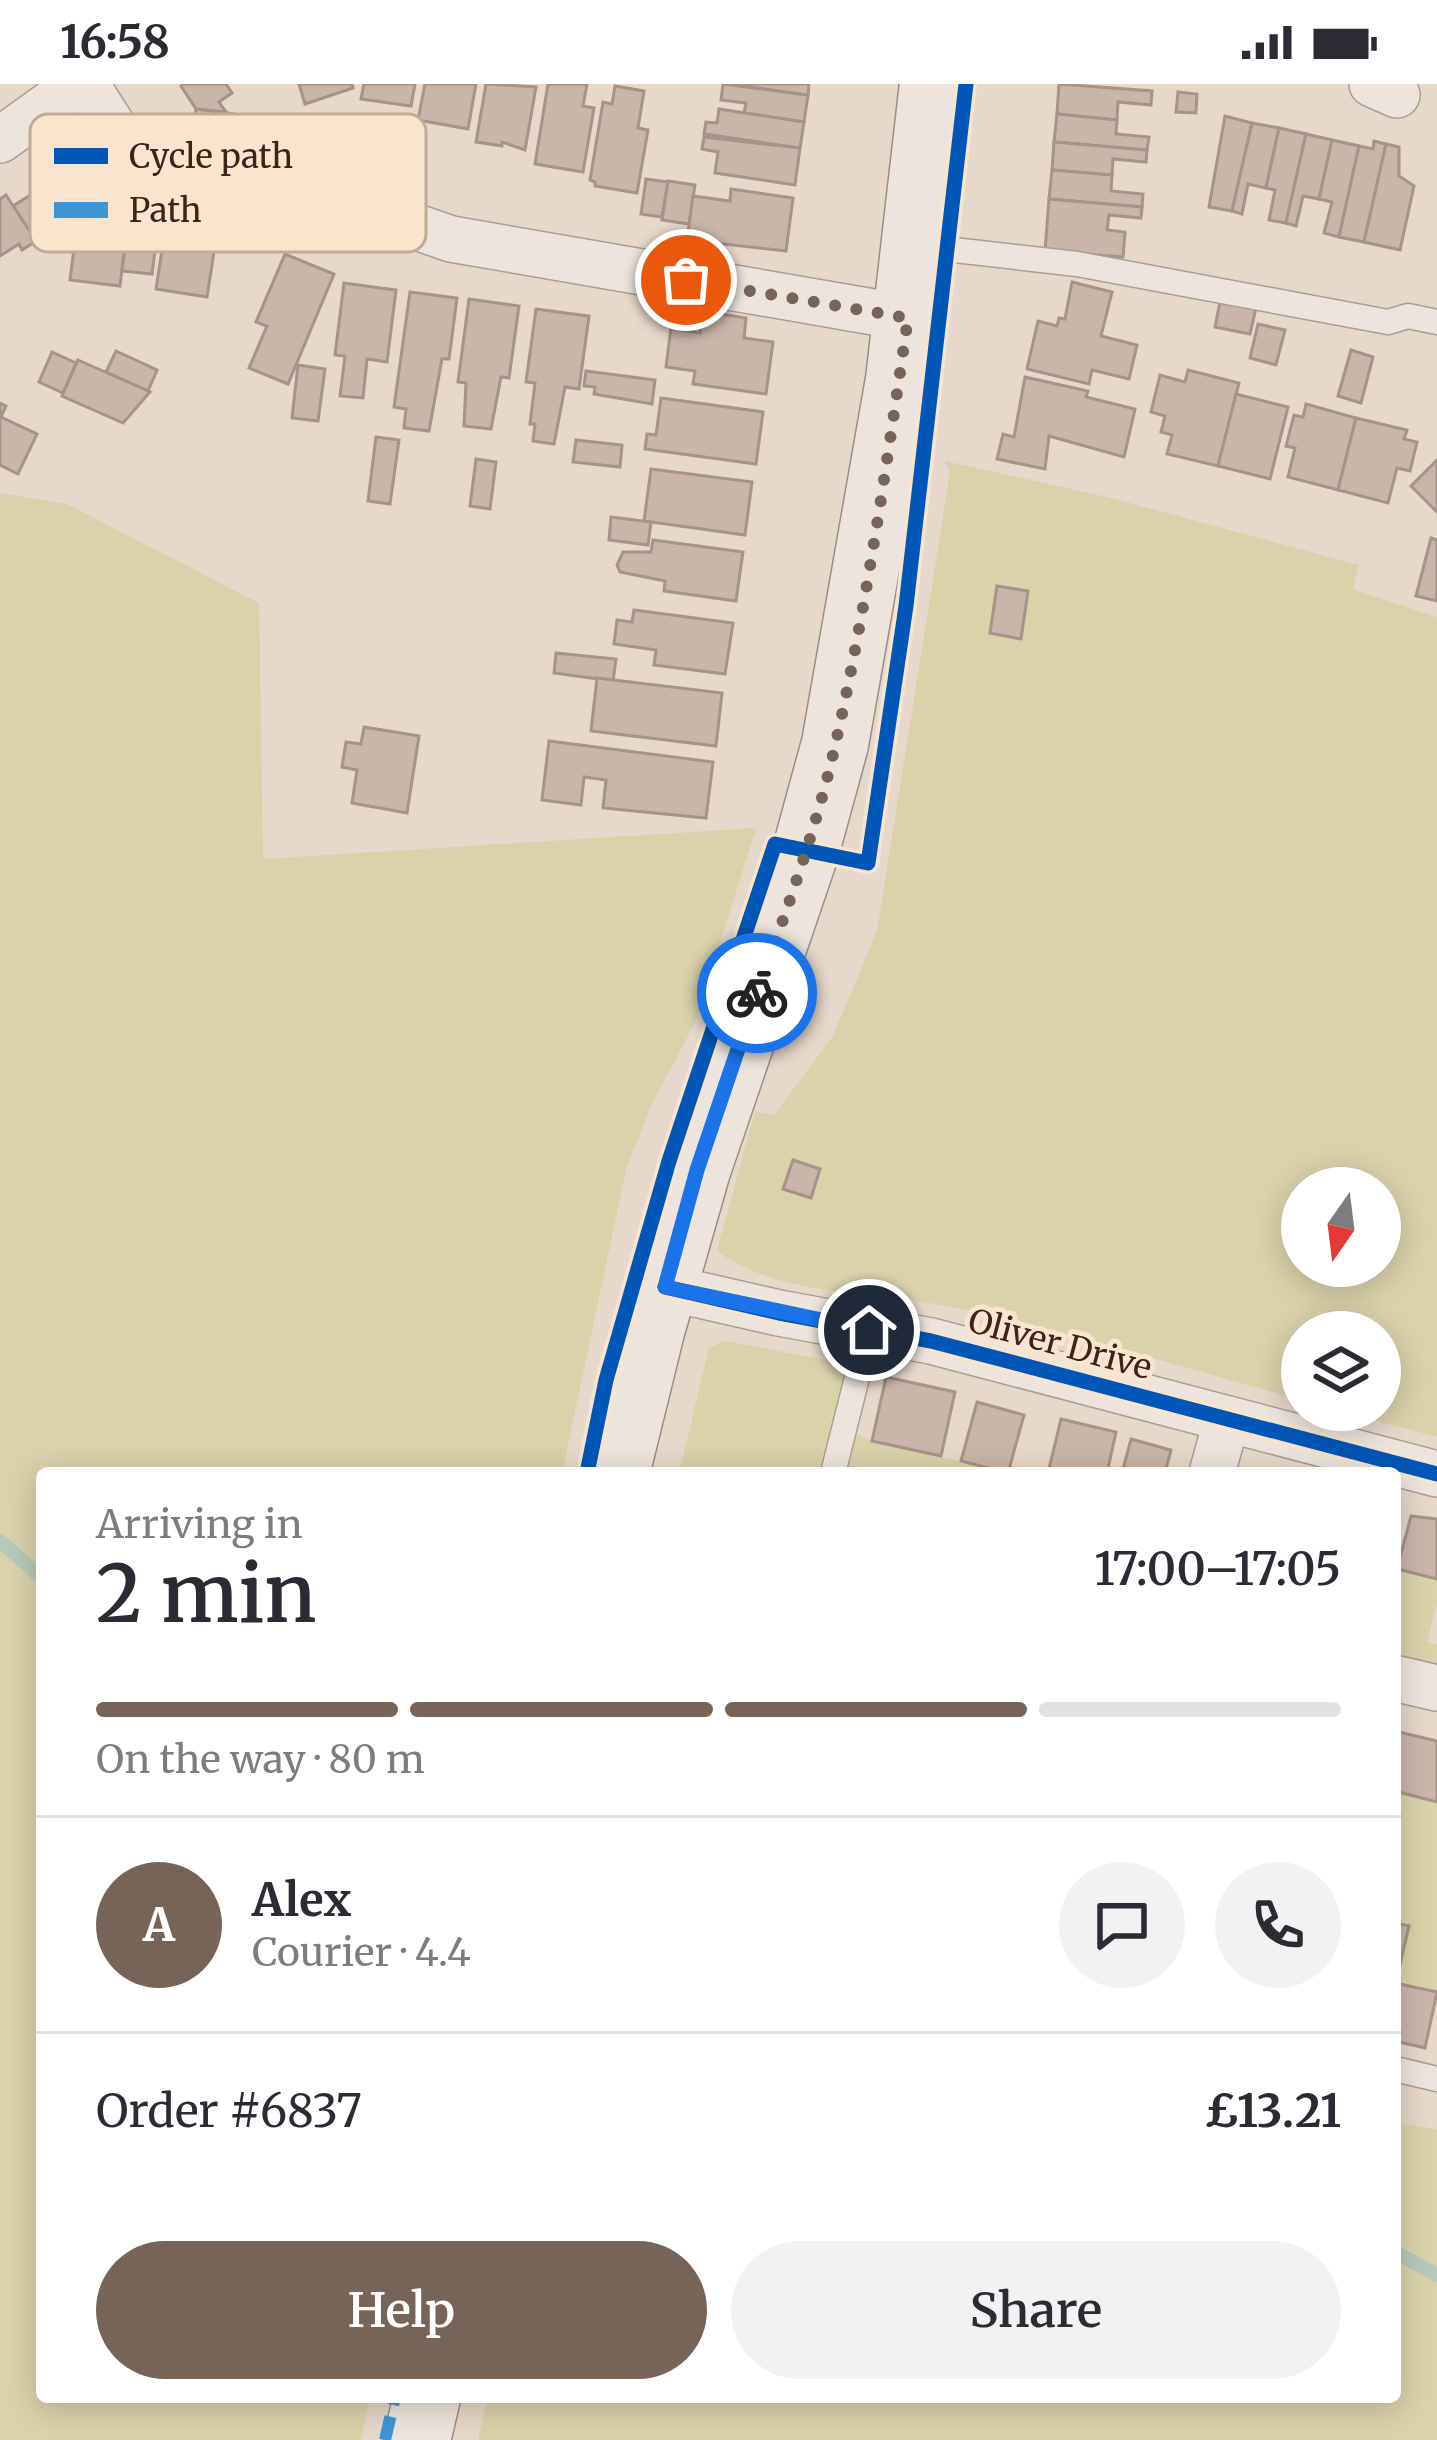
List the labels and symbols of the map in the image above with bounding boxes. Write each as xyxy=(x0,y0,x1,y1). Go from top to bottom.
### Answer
legend xyxy=(30,114,426,252)
text: Cycle path xyxy=(129,136,293,177)
text: Path xyxy=(129,190,202,231)
pin xyxy=(635,229,737,331)
courier xyxy=(697,933,817,1053)
north arrow xyxy=(1281,1167,1401,1287)
pin xyxy=(818,1279,920,1381)
street label: Oliver Drive xyxy=(964,1300,1156,1388)

